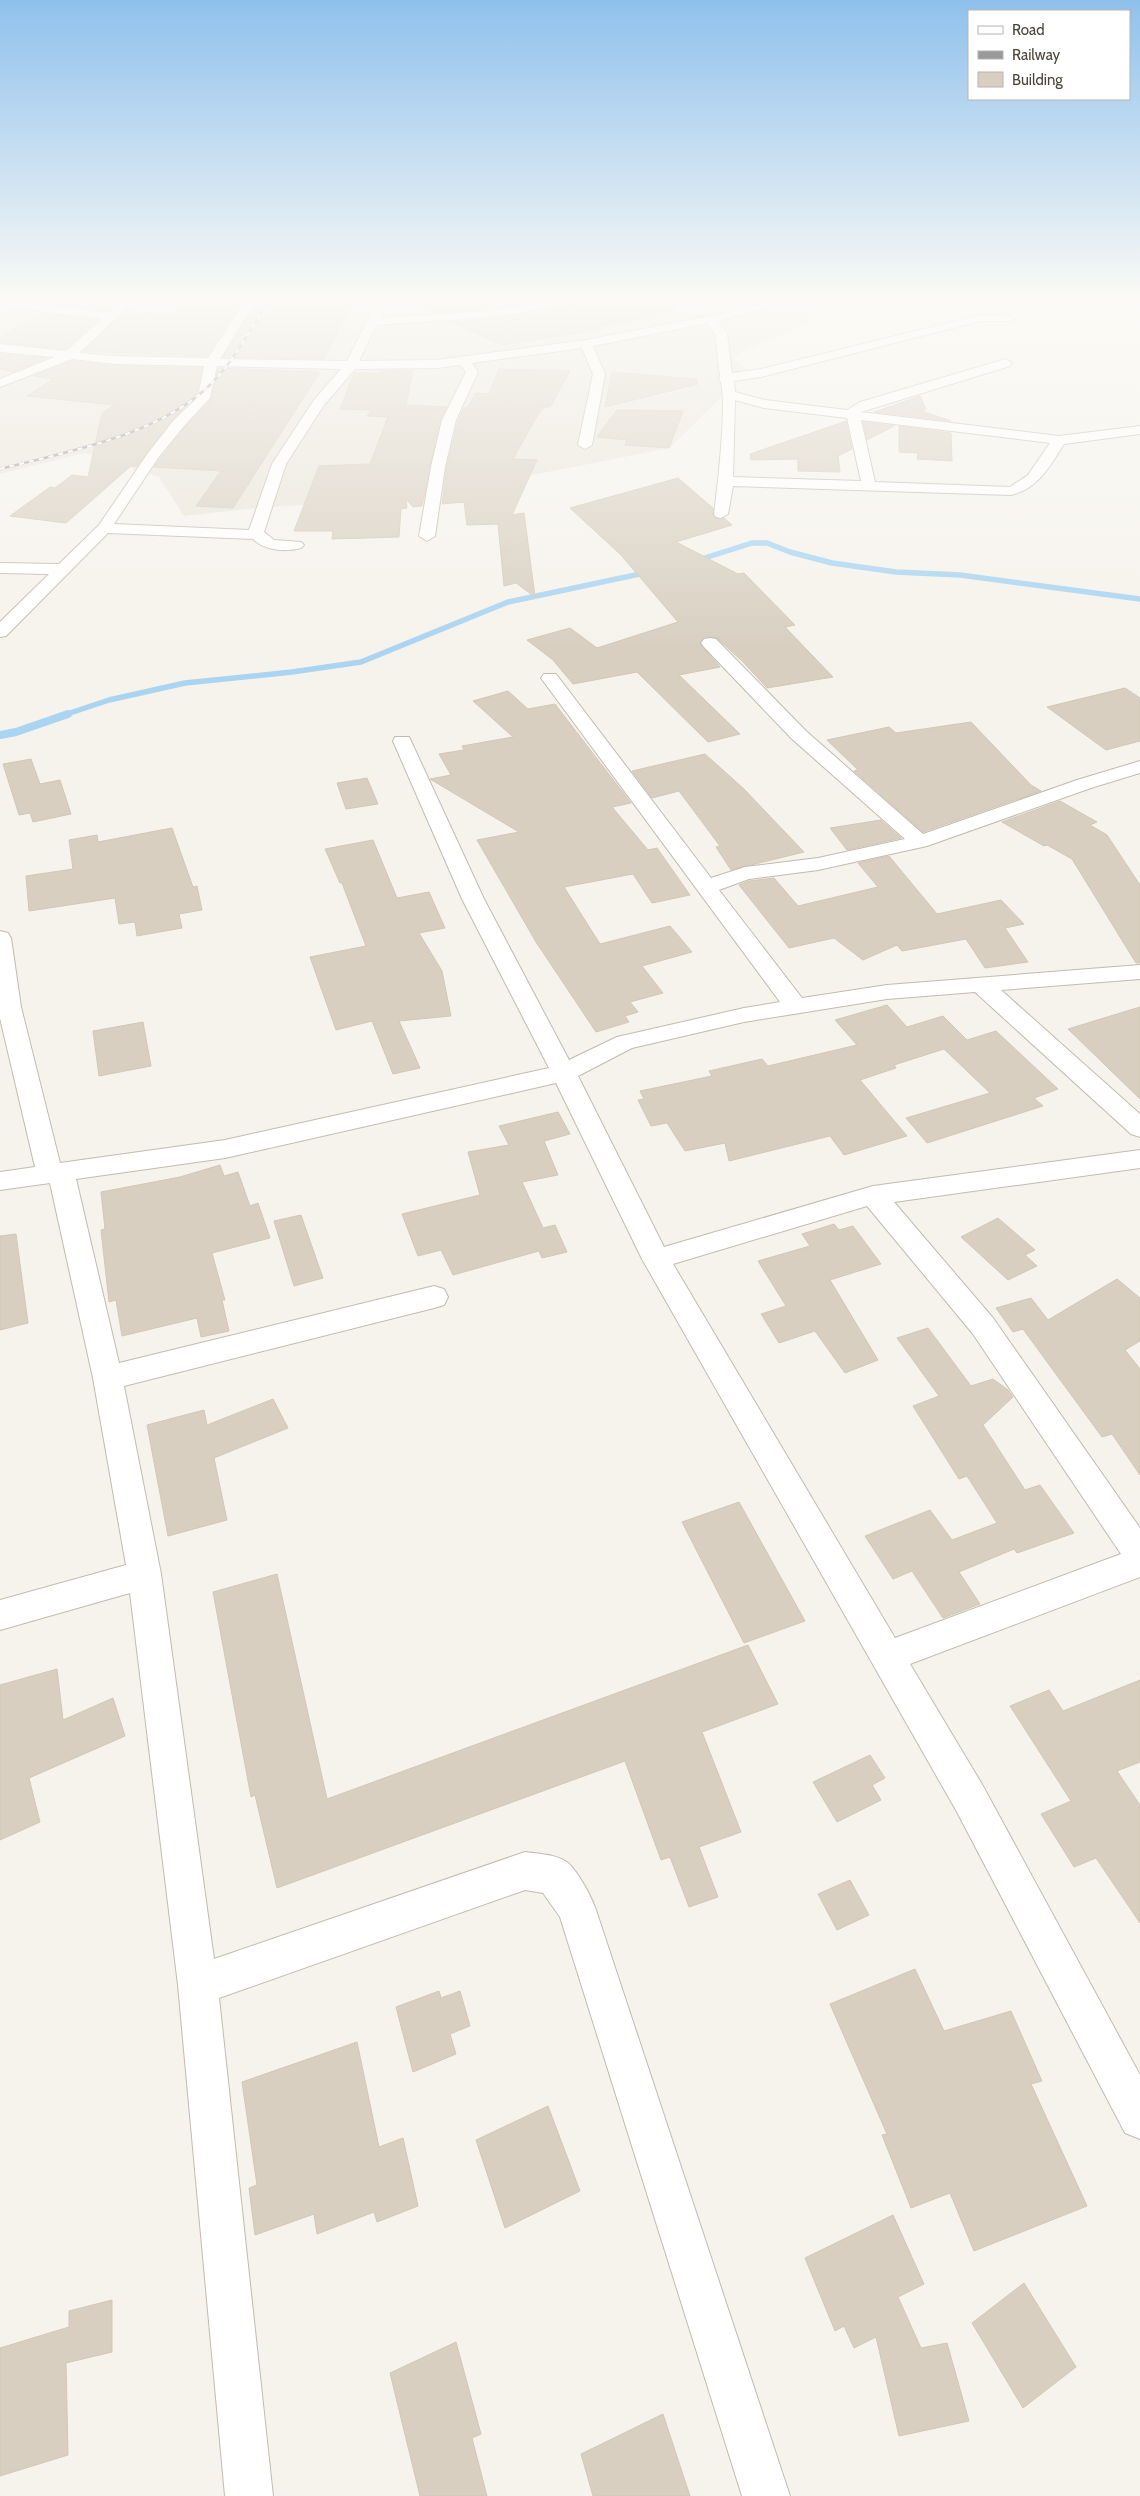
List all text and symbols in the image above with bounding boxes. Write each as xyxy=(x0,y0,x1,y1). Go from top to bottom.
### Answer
legend xyxy=(968,10,1130,100)
text: Road xyxy=(1012,21,1045,39)
text: Railway xyxy=(1012,46,1061,64)
text: Building xyxy=(1012,71,1063,89)

